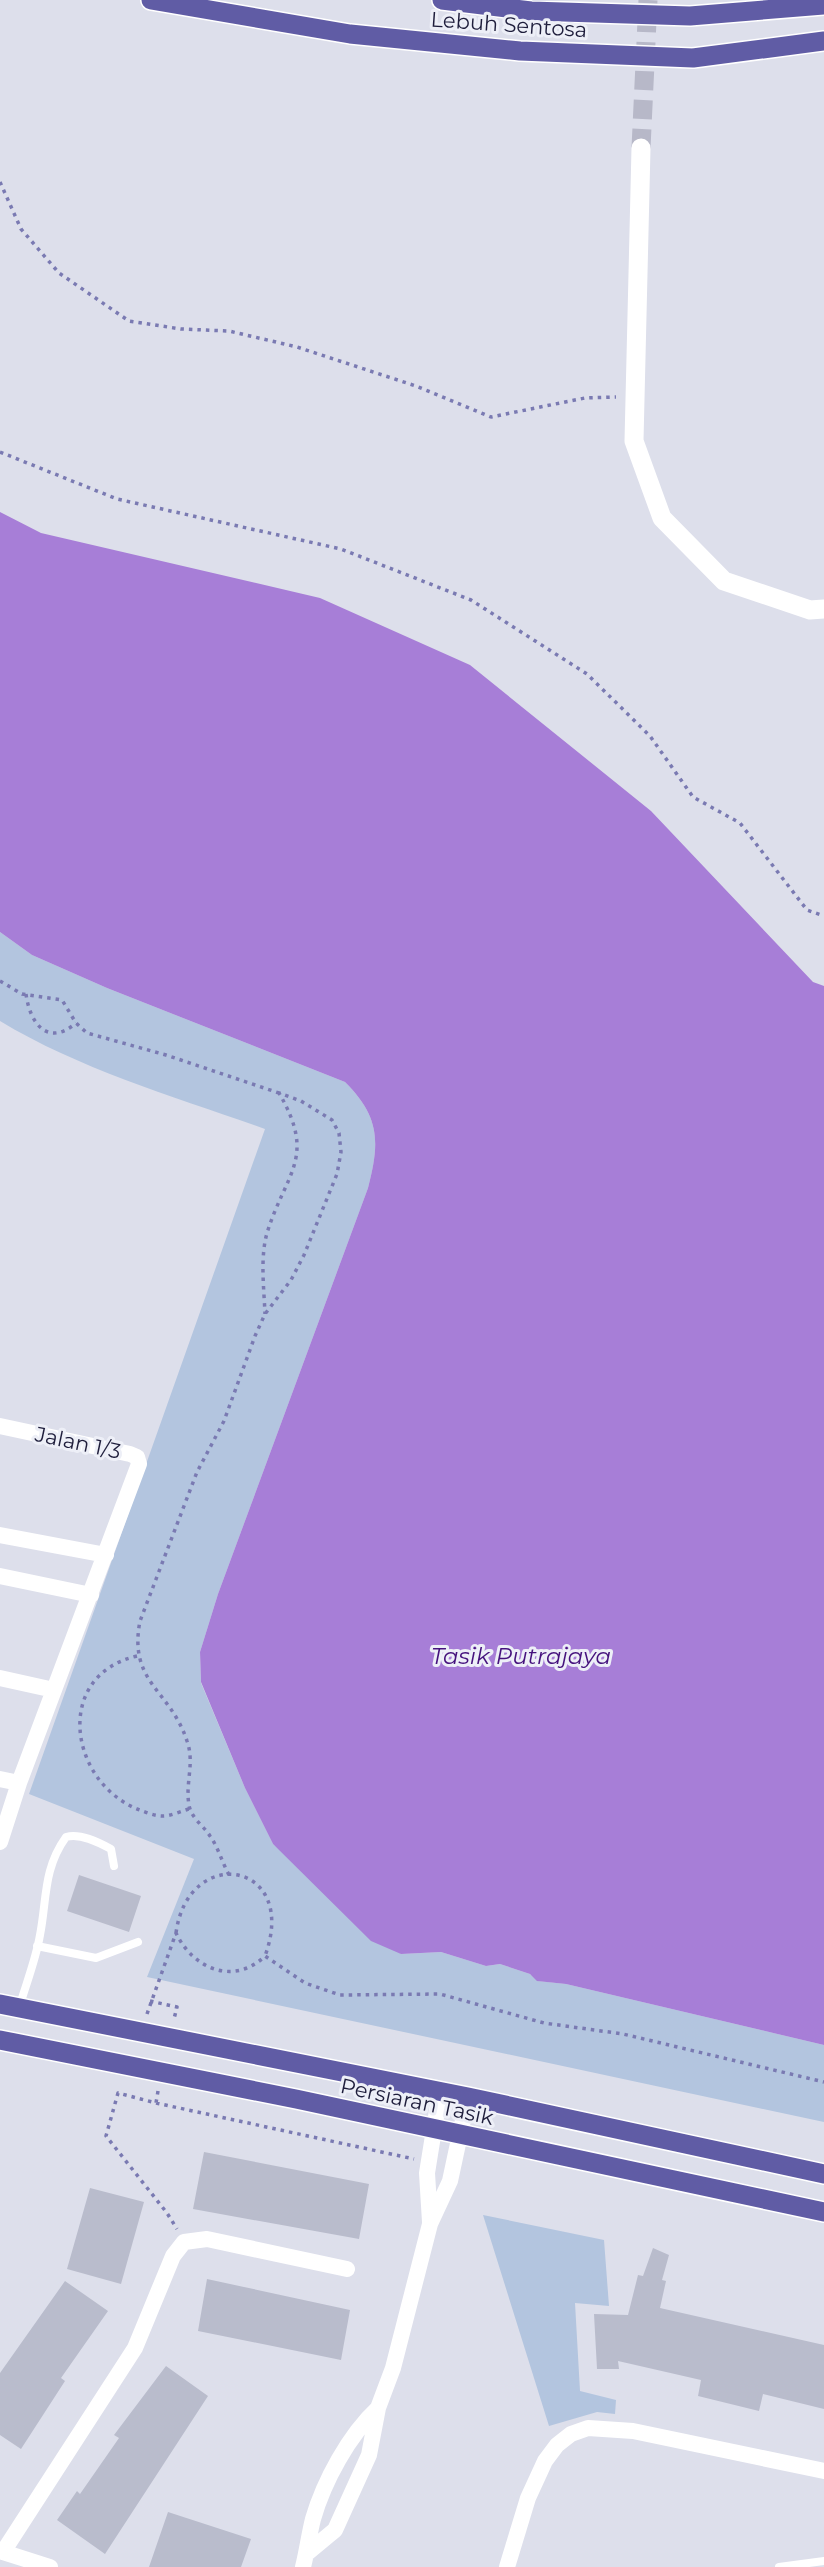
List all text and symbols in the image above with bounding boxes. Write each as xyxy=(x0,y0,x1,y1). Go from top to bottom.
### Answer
street label: Lebuh Sentosa xyxy=(430,7,588,42)
street label: Jalan 1/3 xyxy=(32,1421,123,1464)
water label: Tasik Putrajaya xyxy=(431,1642,611,1670)
street label: Persiaran Tasik xyxy=(338,2073,496,2130)

